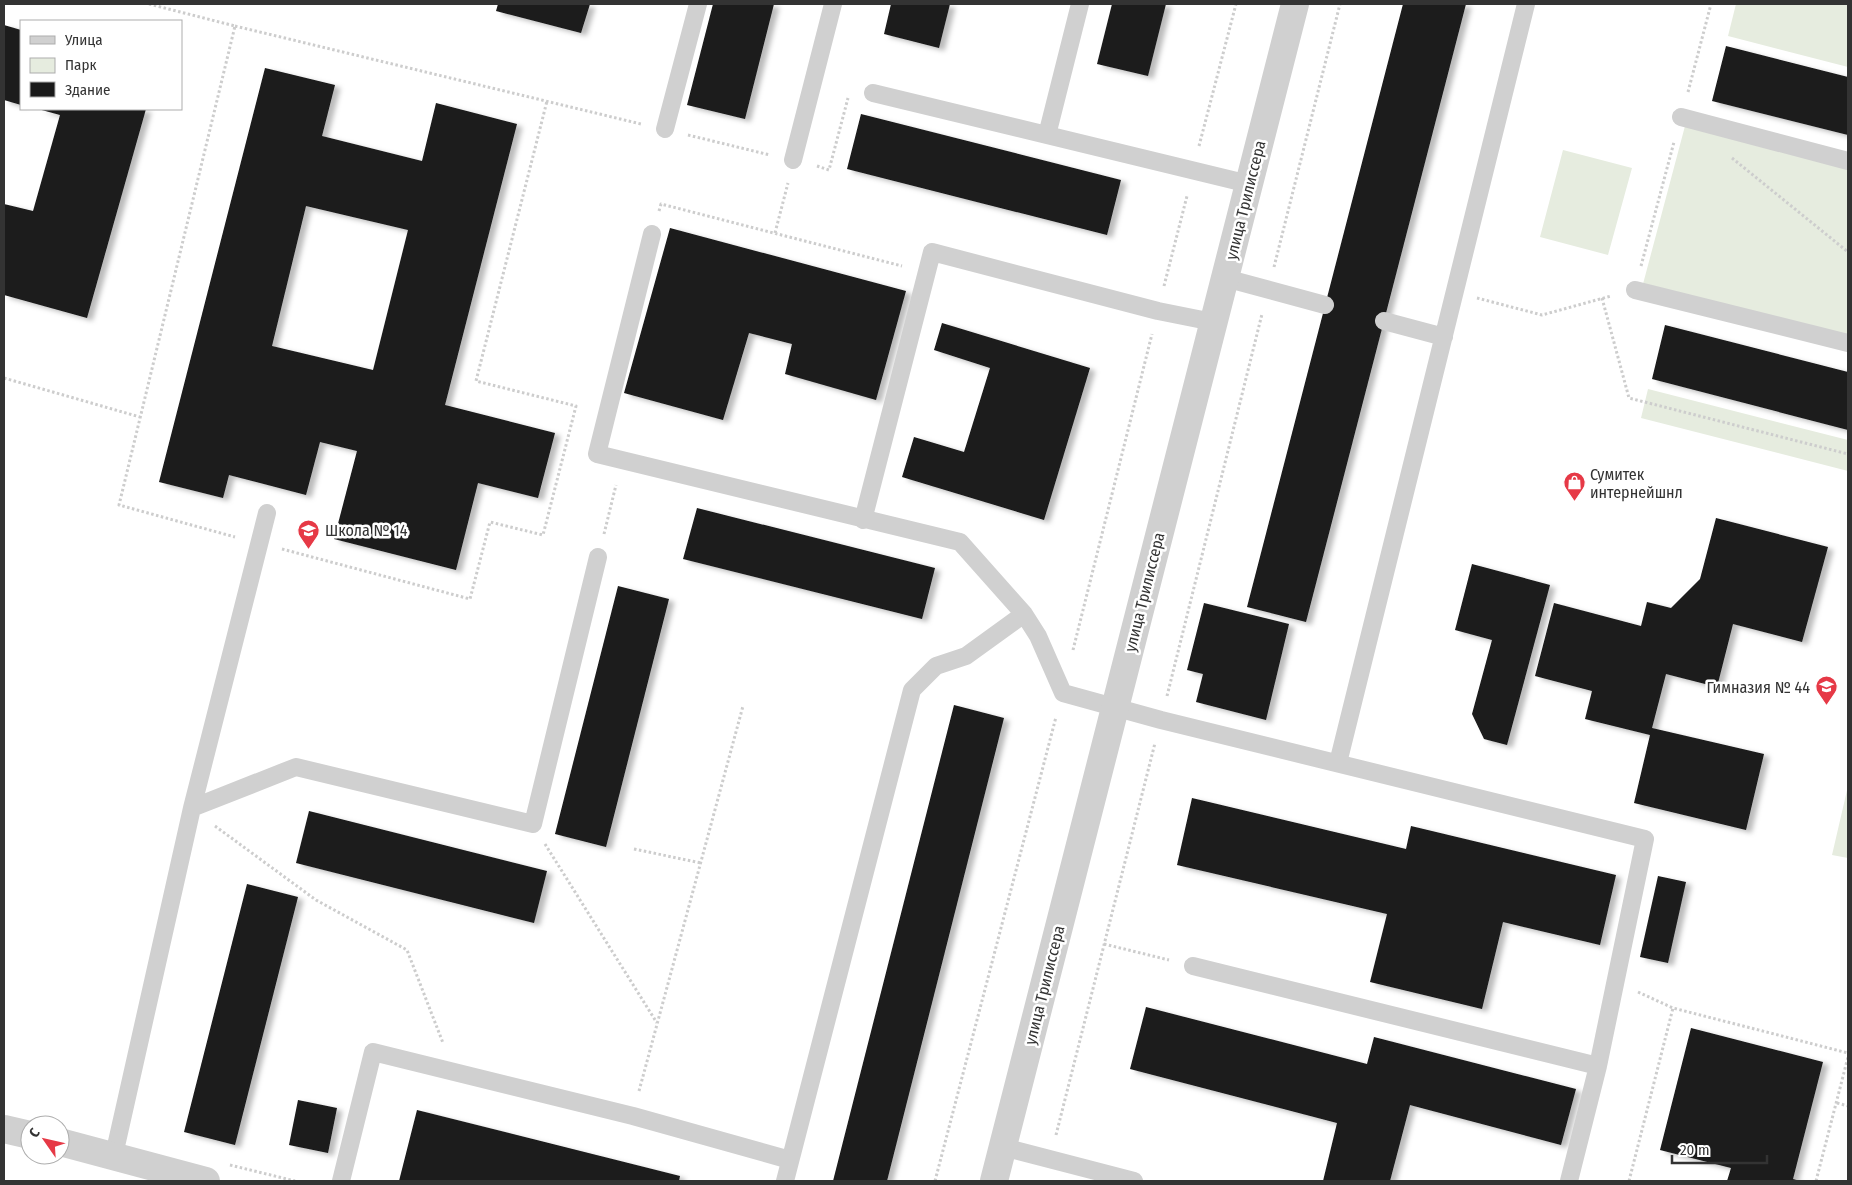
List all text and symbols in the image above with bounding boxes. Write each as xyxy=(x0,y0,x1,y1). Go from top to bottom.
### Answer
legend xyxy=(20,20,182,110)
text: Улица xyxy=(64,31,103,49)
text: Парк xyxy=(65,56,96,74)
text: Здание xyxy=(65,81,111,99)
street label: улица Трилиссера xyxy=(1221,138,1270,262)
place label: Сумитек интернейшнл xyxy=(1590,465,1683,502)
shop icon: Сумитек интернейшнл xyxy=(1562,471,1586,502)
school or university icon: Школа № 14 xyxy=(297,518,321,549)
place label: Школа № 14 xyxy=(325,521,408,540)
street label: улица Трилиссера xyxy=(1120,530,1169,654)
school or university icon: Гимназия № 44 xyxy=(1814,675,1838,706)
place label: Гимназия № 44 xyxy=(1706,678,1810,697)
street label: улица Трилиссера xyxy=(1020,923,1069,1047)
north arrow xyxy=(20,1115,70,1165)
text: С xyxy=(26,1125,44,1141)
scale bar xyxy=(1672,1132,1767,1164)
text: 20 m xyxy=(1680,1141,1710,1159)

